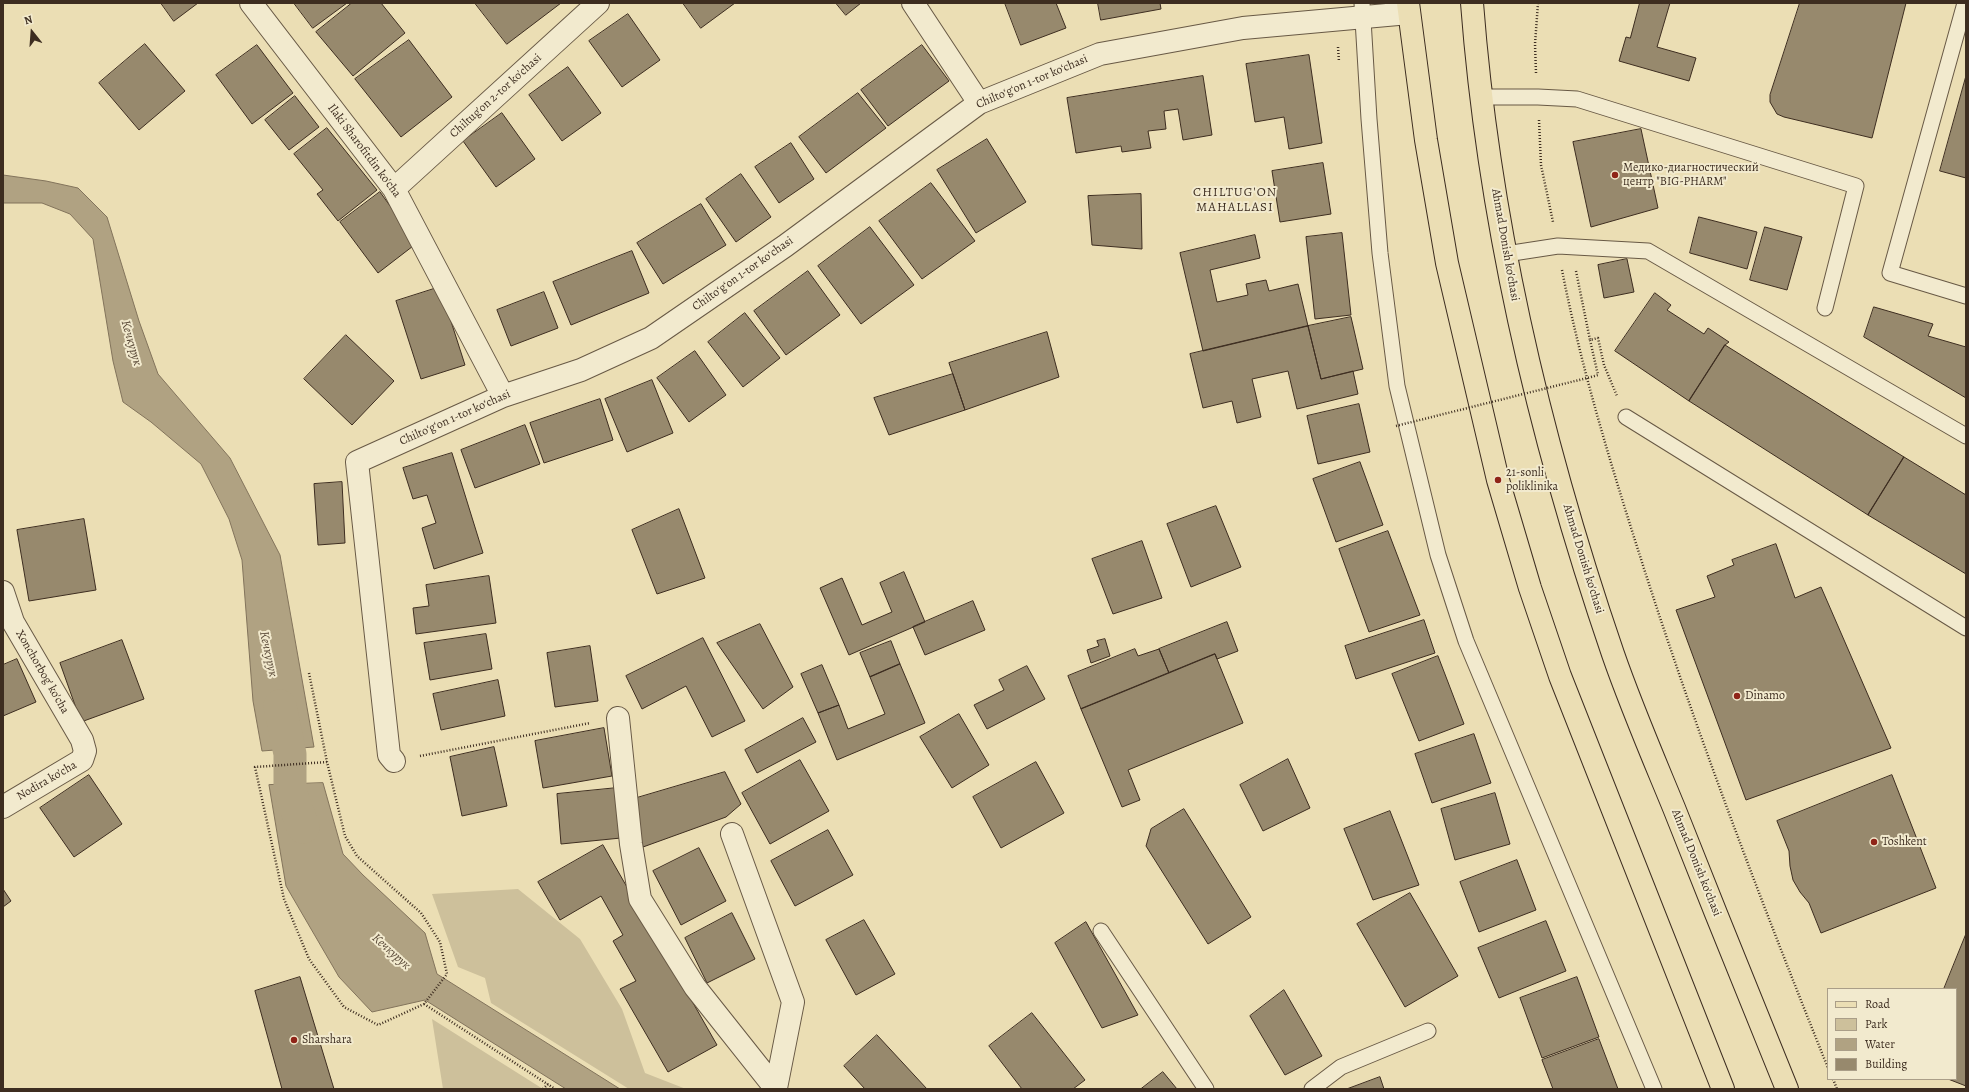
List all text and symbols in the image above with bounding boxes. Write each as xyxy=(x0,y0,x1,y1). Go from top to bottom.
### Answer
north arrow xyxy=(12,12,52,52)
text: N xyxy=(22,12,34,28)
street label: Chiltug'on 2-tor ko'chasi xyxy=(447,51,545,141)
street label: Chiltoʻgʻon 1-tor koʻchasi xyxy=(974,52,1090,112)
street label: Ilaki Sharofitdin ko'cha xyxy=(324,101,404,201)
place label: Медико-диагностический центр "BIG-PHARM" xyxy=(1623,161,1759,189)
marker: Медико-диагностический центр "BIG-PHARM" xyxy=(1610,170,1620,180)
district label: CHILTUG'ON MAHALLASI xyxy=(1193,185,1277,216)
street label: Ahmad Donish ko'chasi xyxy=(1488,188,1522,302)
street label: Chiltoʻgʻon 1-tor koʻchasi xyxy=(690,234,796,314)
water label: Кечкурук xyxy=(117,318,145,368)
street label: Chiltoʻgʻon 1-tor koʻchasi xyxy=(397,387,513,449)
place label: 21-sonli poliklinika xyxy=(1506,466,1558,494)
marker: 21-sonli poliklinika xyxy=(1493,475,1503,485)
street label: Ahmad Donish ko'chasi xyxy=(1559,502,1607,616)
street label: Xonchorbog' ko'cha xyxy=(12,628,72,716)
water label: Кечкурук xyxy=(256,630,280,678)
place label: Dinamo xyxy=(1745,689,1785,703)
marker: Dinamo xyxy=(1732,691,1742,701)
street label: Nodira ko'cha xyxy=(14,758,80,804)
street label: Ahmad Donish ko'chasi xyxy=(1668,807,1724,919)
place label: Toshkent xyxy=(1882,835,1927,849)
marker: Toshkent xyxy=(1869,837,1879,847)
water label: Кечкурук xyxy=(368,931,414,973)
legend xyxy=(1827,988,1957,1080)
text: Road xyxy=(1865,996,1890,1012)
text: Park xyxy=(1865,1016,1888,1032)
place label: Sharshara xyxy=(302,1033,352,1047)
marker: Sharshara xyxy=(289,1035,299,1045)
text: Water xyxy=(1865,1036,1895,1052)
text: Building xyxy=(1865,1056,1907,1072)

